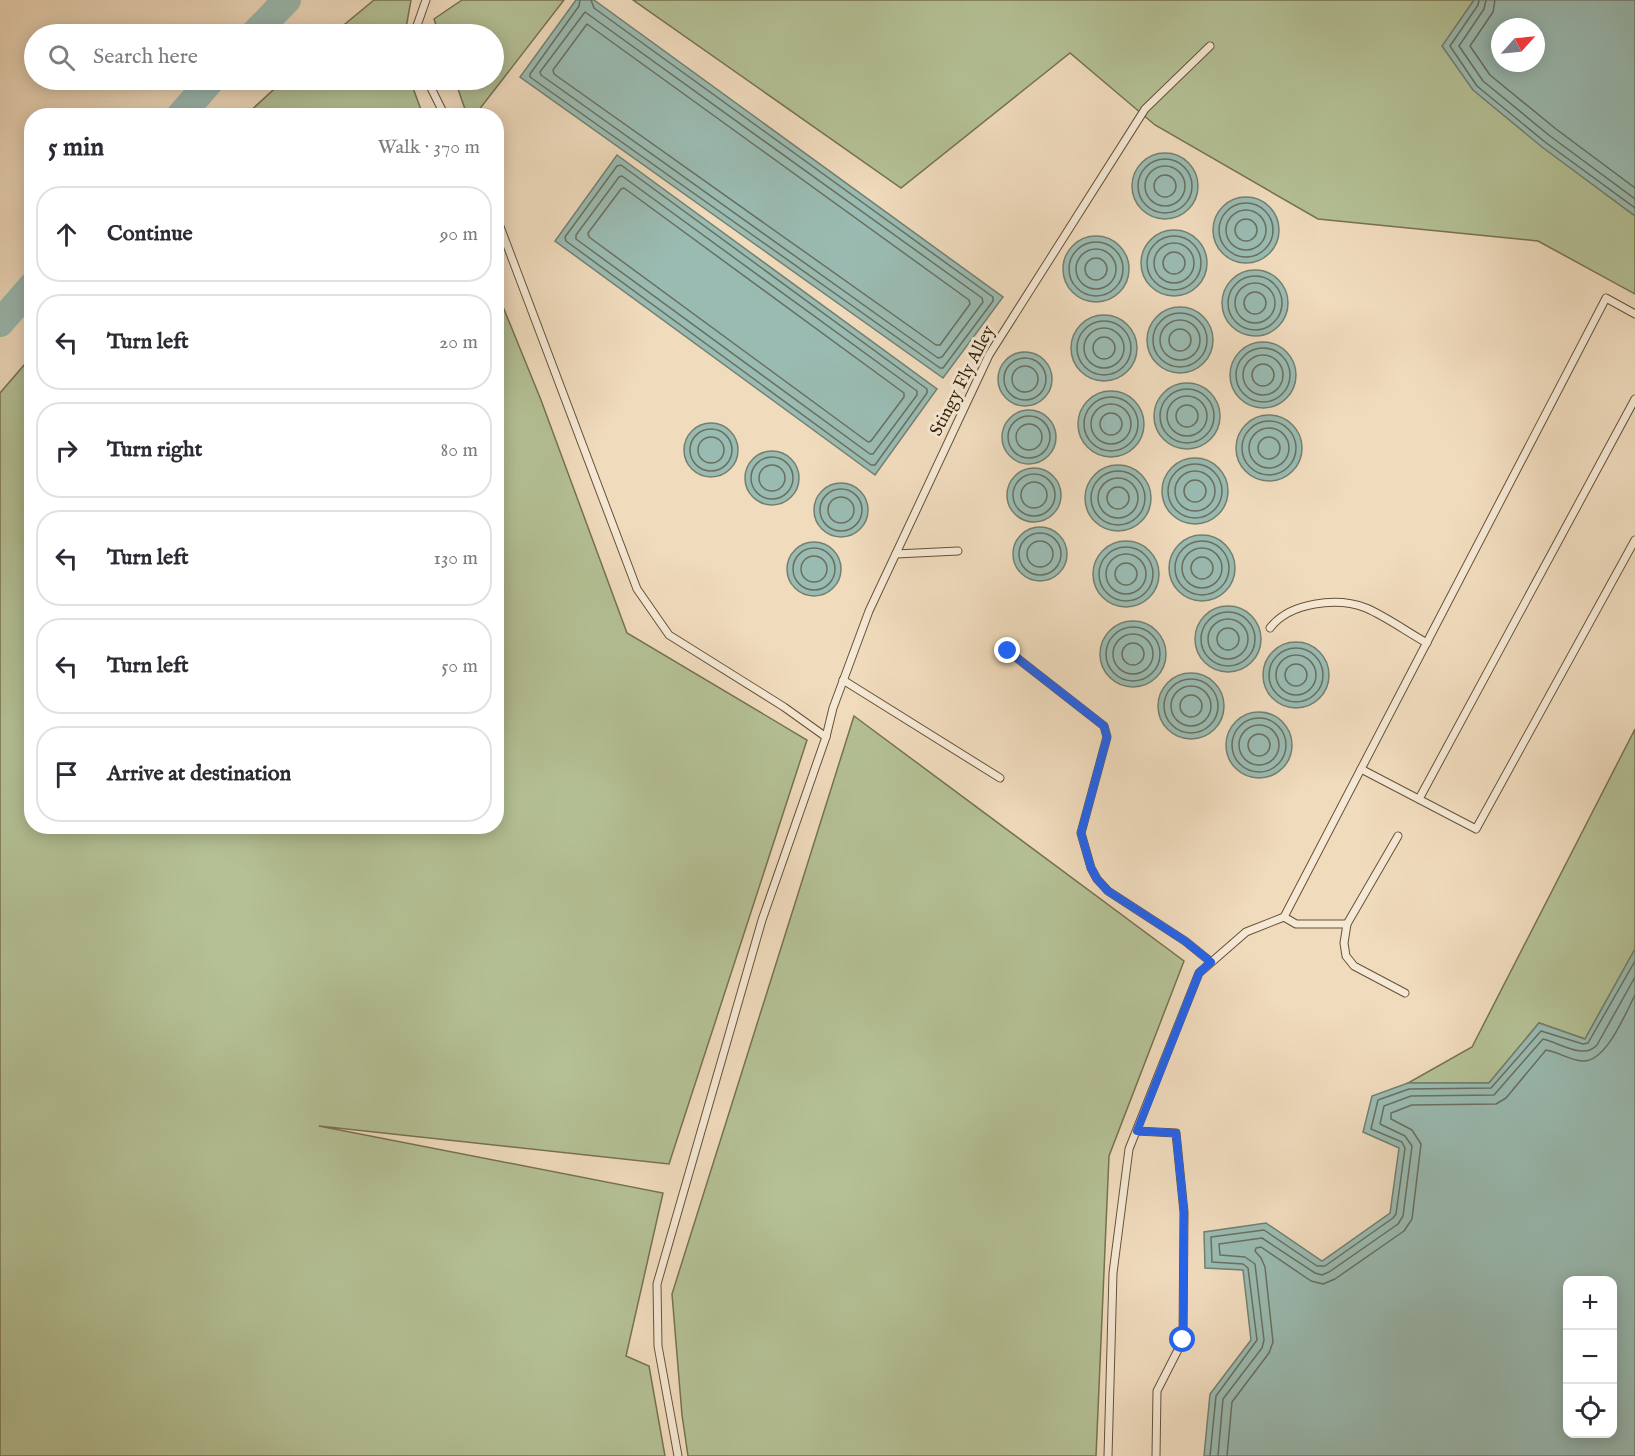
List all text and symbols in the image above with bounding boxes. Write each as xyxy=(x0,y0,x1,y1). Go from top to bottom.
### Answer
north arrow xyxy=(1491,18,1545,72)
search box xyxy=(24,24,504,90)
icon: search xyxy=(45,41,78,74)
text: Search here xyxy=(93,43,198,71)
text: 5 min xyxy=(48,131,104,164)
text: Walk · 370 m xyxy=(378,135,480,160)
icon: ahead xyxy=(50,218,83,251)
text: Continue xyxy=(107,220,193,248)
text: 90 m xyxy=(440,222,478,247)
street label: Stingy Fly Alley xyxy=(925,322,1001,440)
icon: left xyxy=(50,326,83,359)
text: Turn left xyxy=(107,328,189,356)
text: 20 m xyxy=(439,330,478,355)
icon: right xyxy=(50,434,83,467)
text: Turn right xyxy=(107,436,202,464)
text: 80 m xyxy=(441,438,478,463)
icon: left xyxy=(50,542,83,575)
text: Turn left xyxy=(107,544,189,572)
text: 130 m xyxy=(433,546,478,571)
route end xyxy=(994,637,1020,663)
icon: left xyxy=(50,650,83,683)
text: Turn left xyxy=(107,652,189,680)
text: 50 m xyxy=(441,654,478,679)
icon: arrive xyxy=(50,758,83,791)
text: Arrive at destination xyxy=(107,760,291,788)
map controls xyxy=(1563,1276,1617,1438)
button: + xyxy=(1563,1276,1617,1330)
route start xyxy=(1169,1326,1195,1352)
button: − xyxy=(1563,1330,1617,1384)
button: locate xyxy=(1563,1384,1617,1438)

